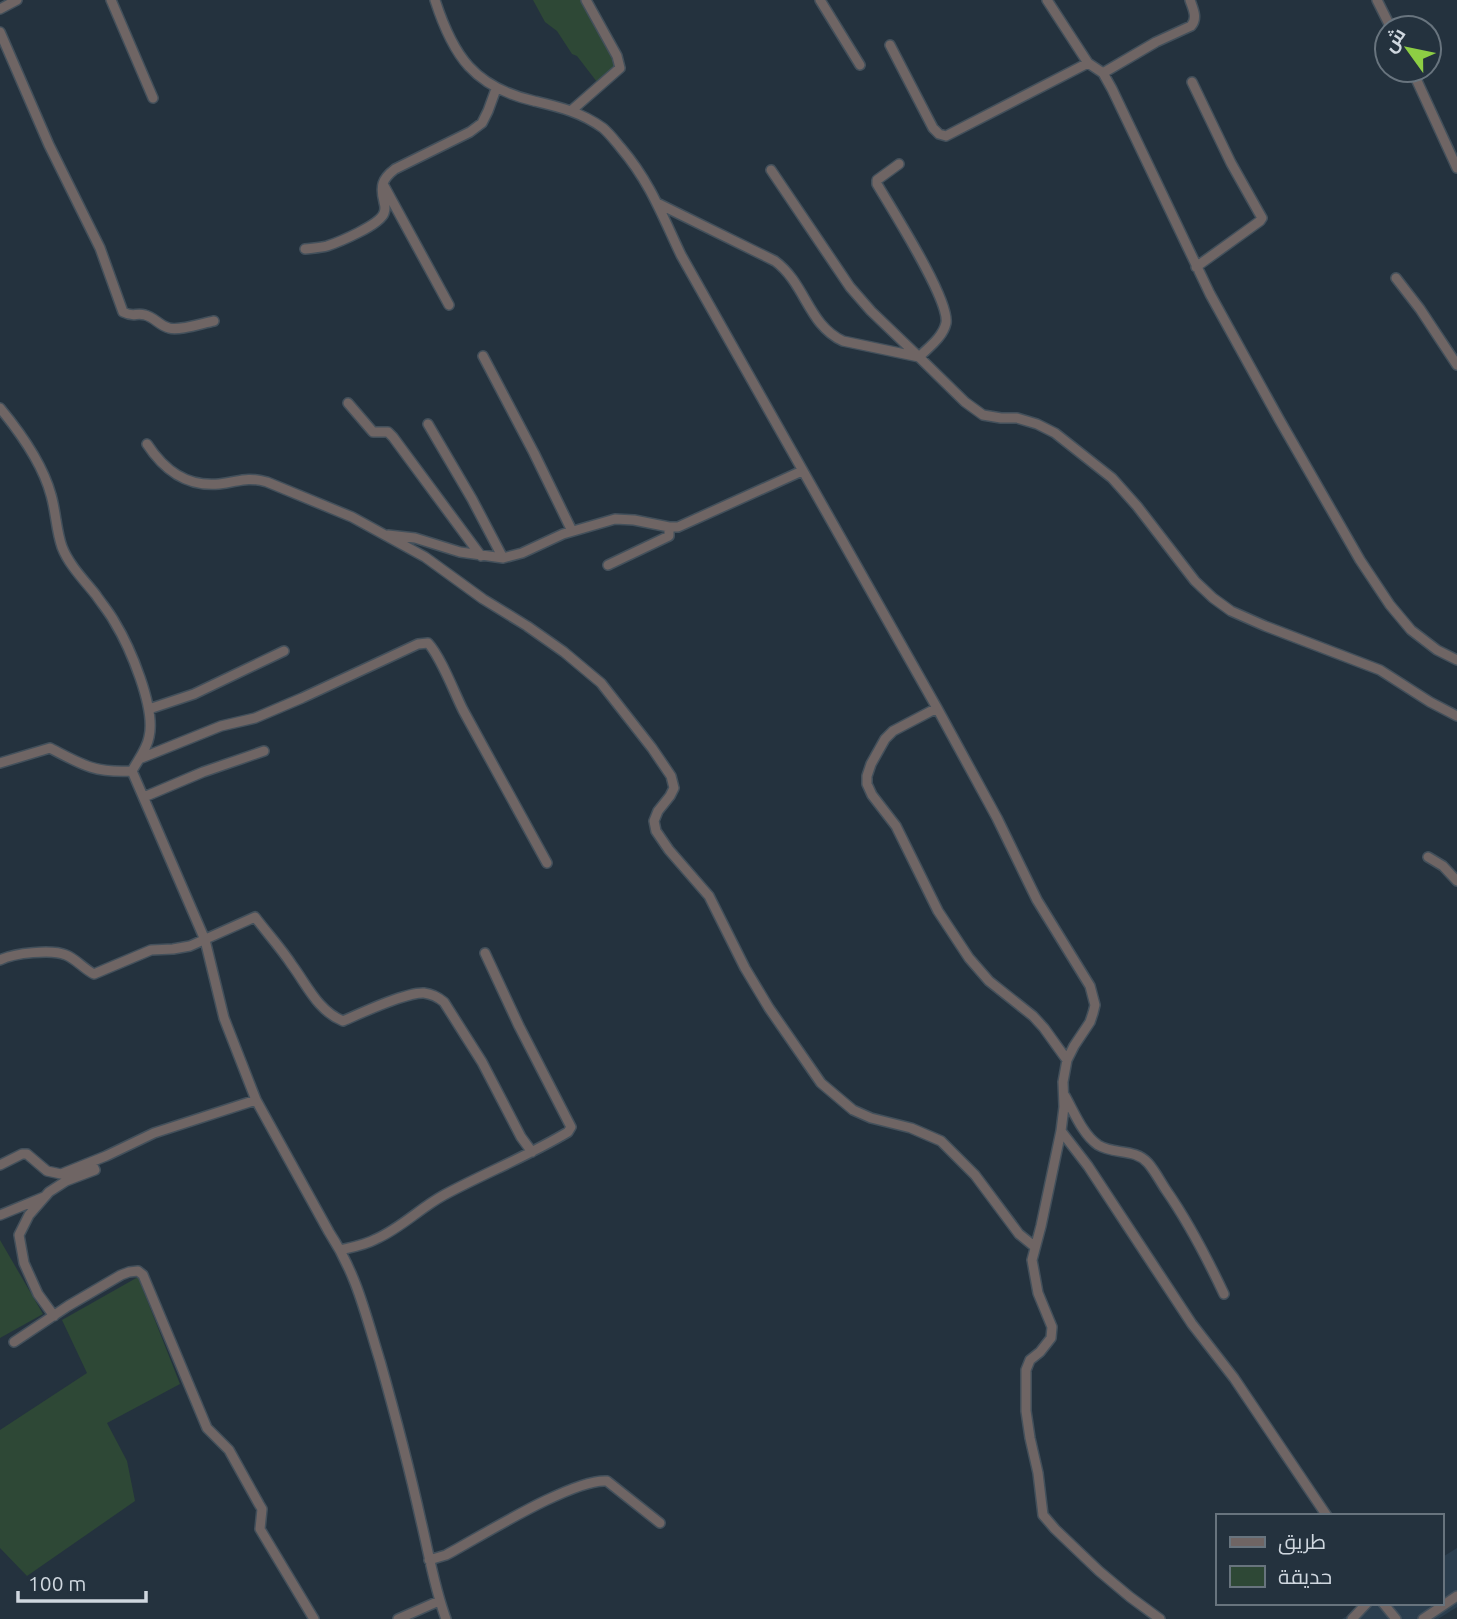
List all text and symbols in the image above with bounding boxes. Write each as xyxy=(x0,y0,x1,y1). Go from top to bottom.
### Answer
north arrow xyxy=(1373,14,1443,84)
text: ش xyxy=(1378,24,1410,57)
legend xyxy=(1216,1514,1443,1605)
text: طريق xyxy=(1278,1529,1326,1555)
scale bar xyxy=(18,1560,145,1604)
text: حديقة xyxy=(1278,1564,1332,1588)
text: 100 m xyxy=(28,1571,86,1595)

